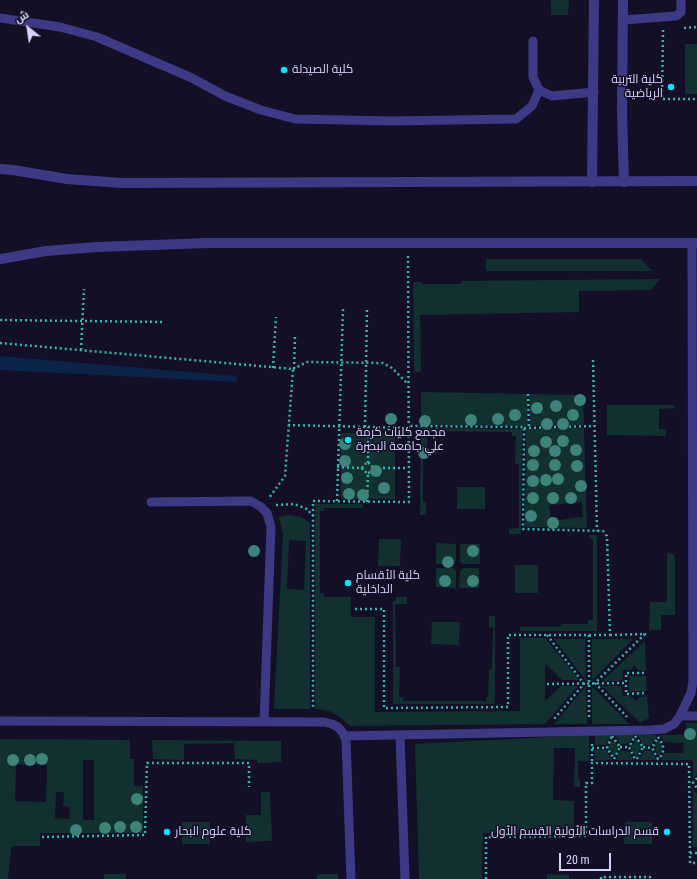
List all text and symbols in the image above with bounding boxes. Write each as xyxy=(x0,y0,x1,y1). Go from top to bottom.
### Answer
north arrow xyxy=(8,8,48,48)
text: ش xyxy=(12,8,31,26)
place label: كلية الصيدلة xyxy=(292,63,353,77)
marker: كلية الصيدلة xyxy=(279,65,289,75)
place label: كلية التربية الرياضية xyxy=(611,73,663,101)
marker: كلية التربية الرياضية xyxy=(666,82,676,92)
place label: مجمع كليات كرمة علي جامعة البصرة xyxy=(356,426,446,454)
marker: مجمع كليات كرمة علي جامعة البصرة xyxy=(343,435,353,445)
place label: كلية الأقسام الداخلية xyxy=(356,569,420,597)
marker: كلية الأقسام الداخلية xyxy=(343,578,353,588)
place label: كلية علوم البحار xyxy=(175,825,251,839)
place label: قسم الدراسات الأولية القسم الأول xyxy=(491,825,659,839)
marker: كلية علوم البحار xyxy=(162,827,172,837)
marker: قسم الدراسات الأولية القسم الأول xyxy=(662,827,672,837)
scale bar xyxy=(561,845,613,871)
text: 20 m xyxy=(566,853,590,867)

